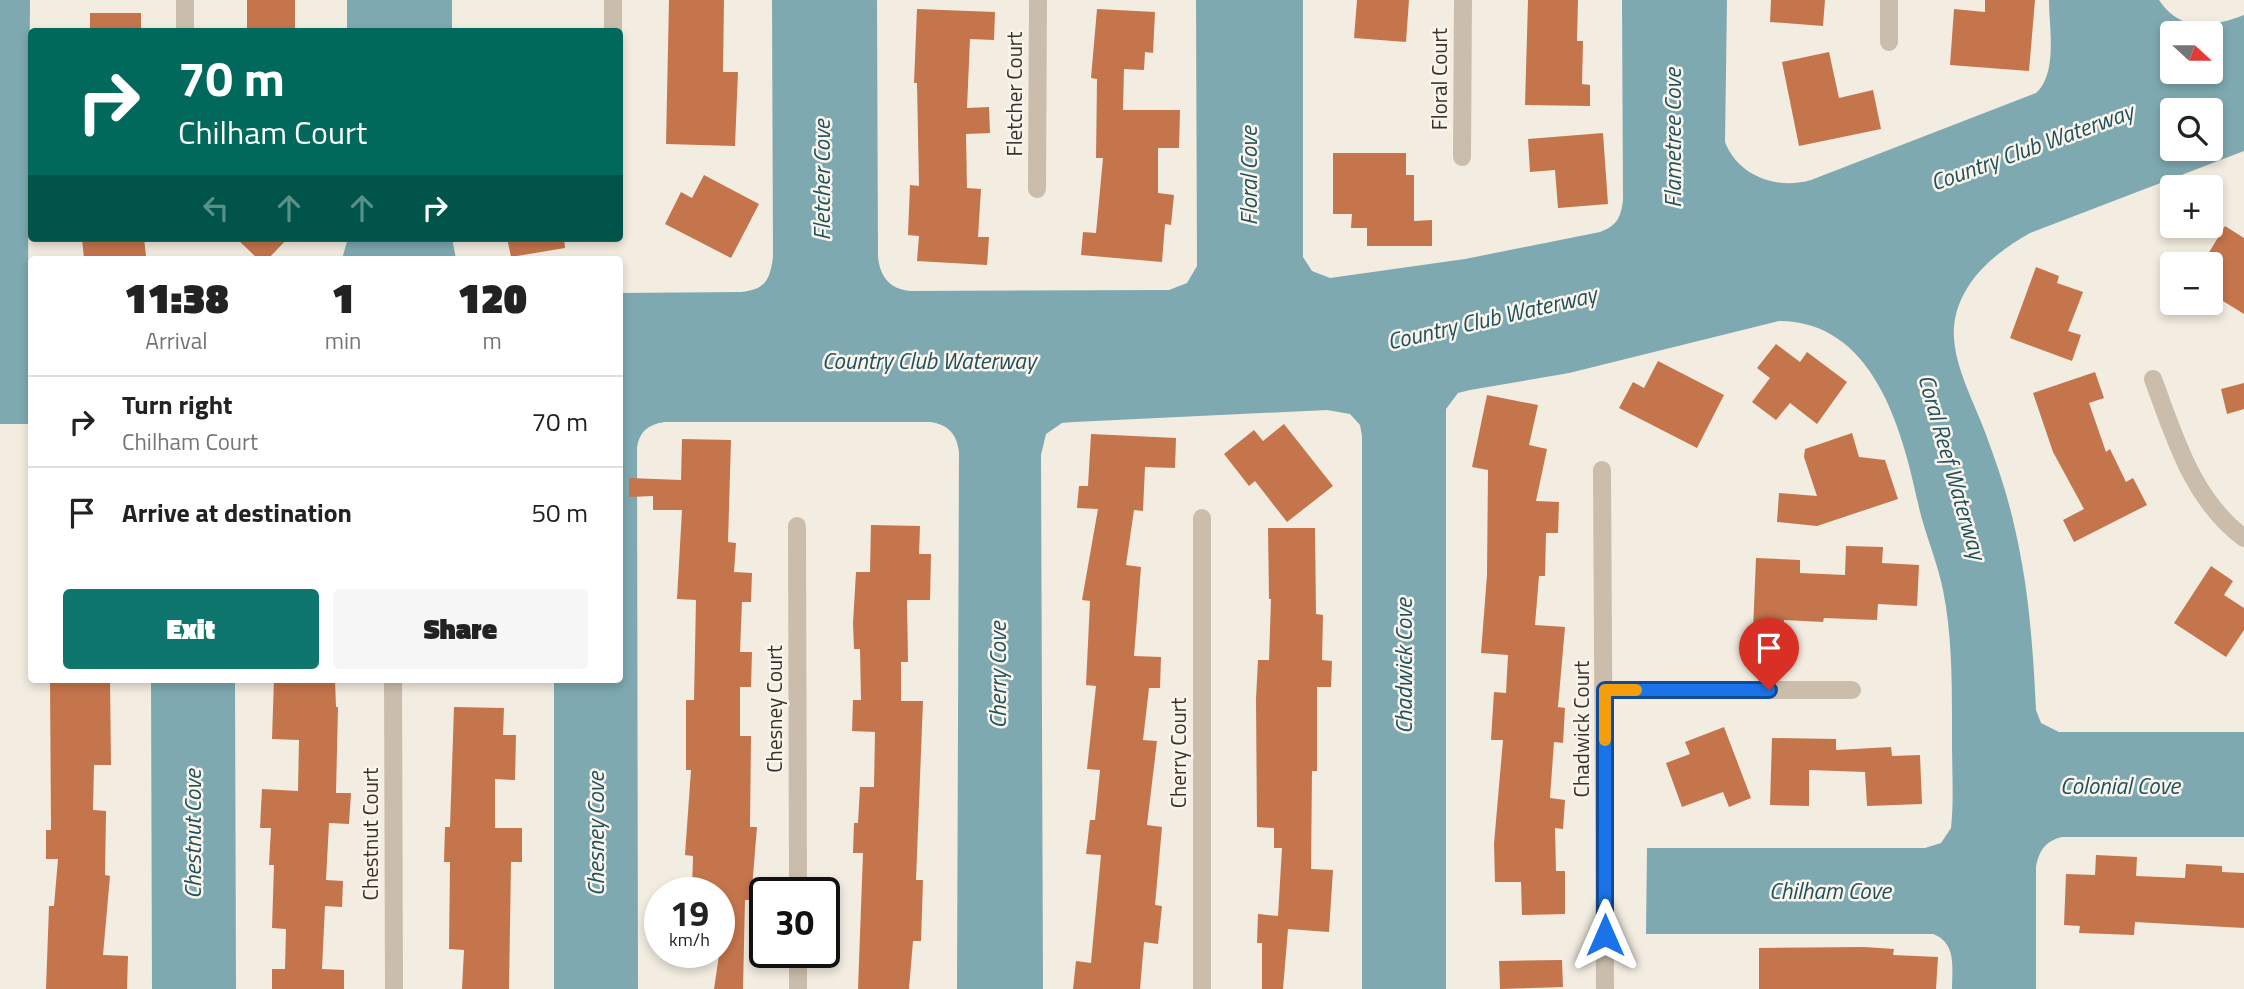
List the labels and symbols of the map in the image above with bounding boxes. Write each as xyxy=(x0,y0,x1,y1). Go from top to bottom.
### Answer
north arrow xyxy=(2160,21,2222,84)
street label: Floral Court xyxy=(1423,27,1455,130)
street label: Fletcher Court xyxy=(998,31,1030,156)
water label: Flametree Cove xyxy=(1655,67,1690,208)
water label: Country Club Waterway xyxy=(1925,93,2141,200)
water label: Fletcher Cove xyxy=(804,118,839,240)
water label: Floral Cove xyxy=(1231,125,1266,226)
water label: Country Club Waterway xyxy=(1384,276,1603,359)
water label: Country Club Waterway xyxy=(822,343,1039,378)
water label: Coral Reef Waterway xyxy=(1909,370,1996,566)
water label: Chadwick Cove xyxy=(1386,597,1421,734)
pin xyxy=(1739,618,1799,690)
water label: Cherry Cove xyxy=(980,620,1015,728)
street label: Chesney Court xyxy=(758,645,790,773)
street label: Chadwick Court xyxy=(1565,660,1597,797)
street label: Cherry Court xyxy=(1162,697,1194,808)
street label: Chestnut Court xyxy=(354,767,386,900)
water label: Chestnut Cove xyxy=(175,768,210,899)
water label: Colonial Cove xyxy=(2060,768,2181,803)
water label: Chesney Cove xyxy=(578,771,613,896)
water label: Chilham Cove xyxy=(1769,873,1892,908)
speed limit sign: 30 xyxy=(749,877,840,968)
position arrow xyxy=(1568,898,1642,972)

